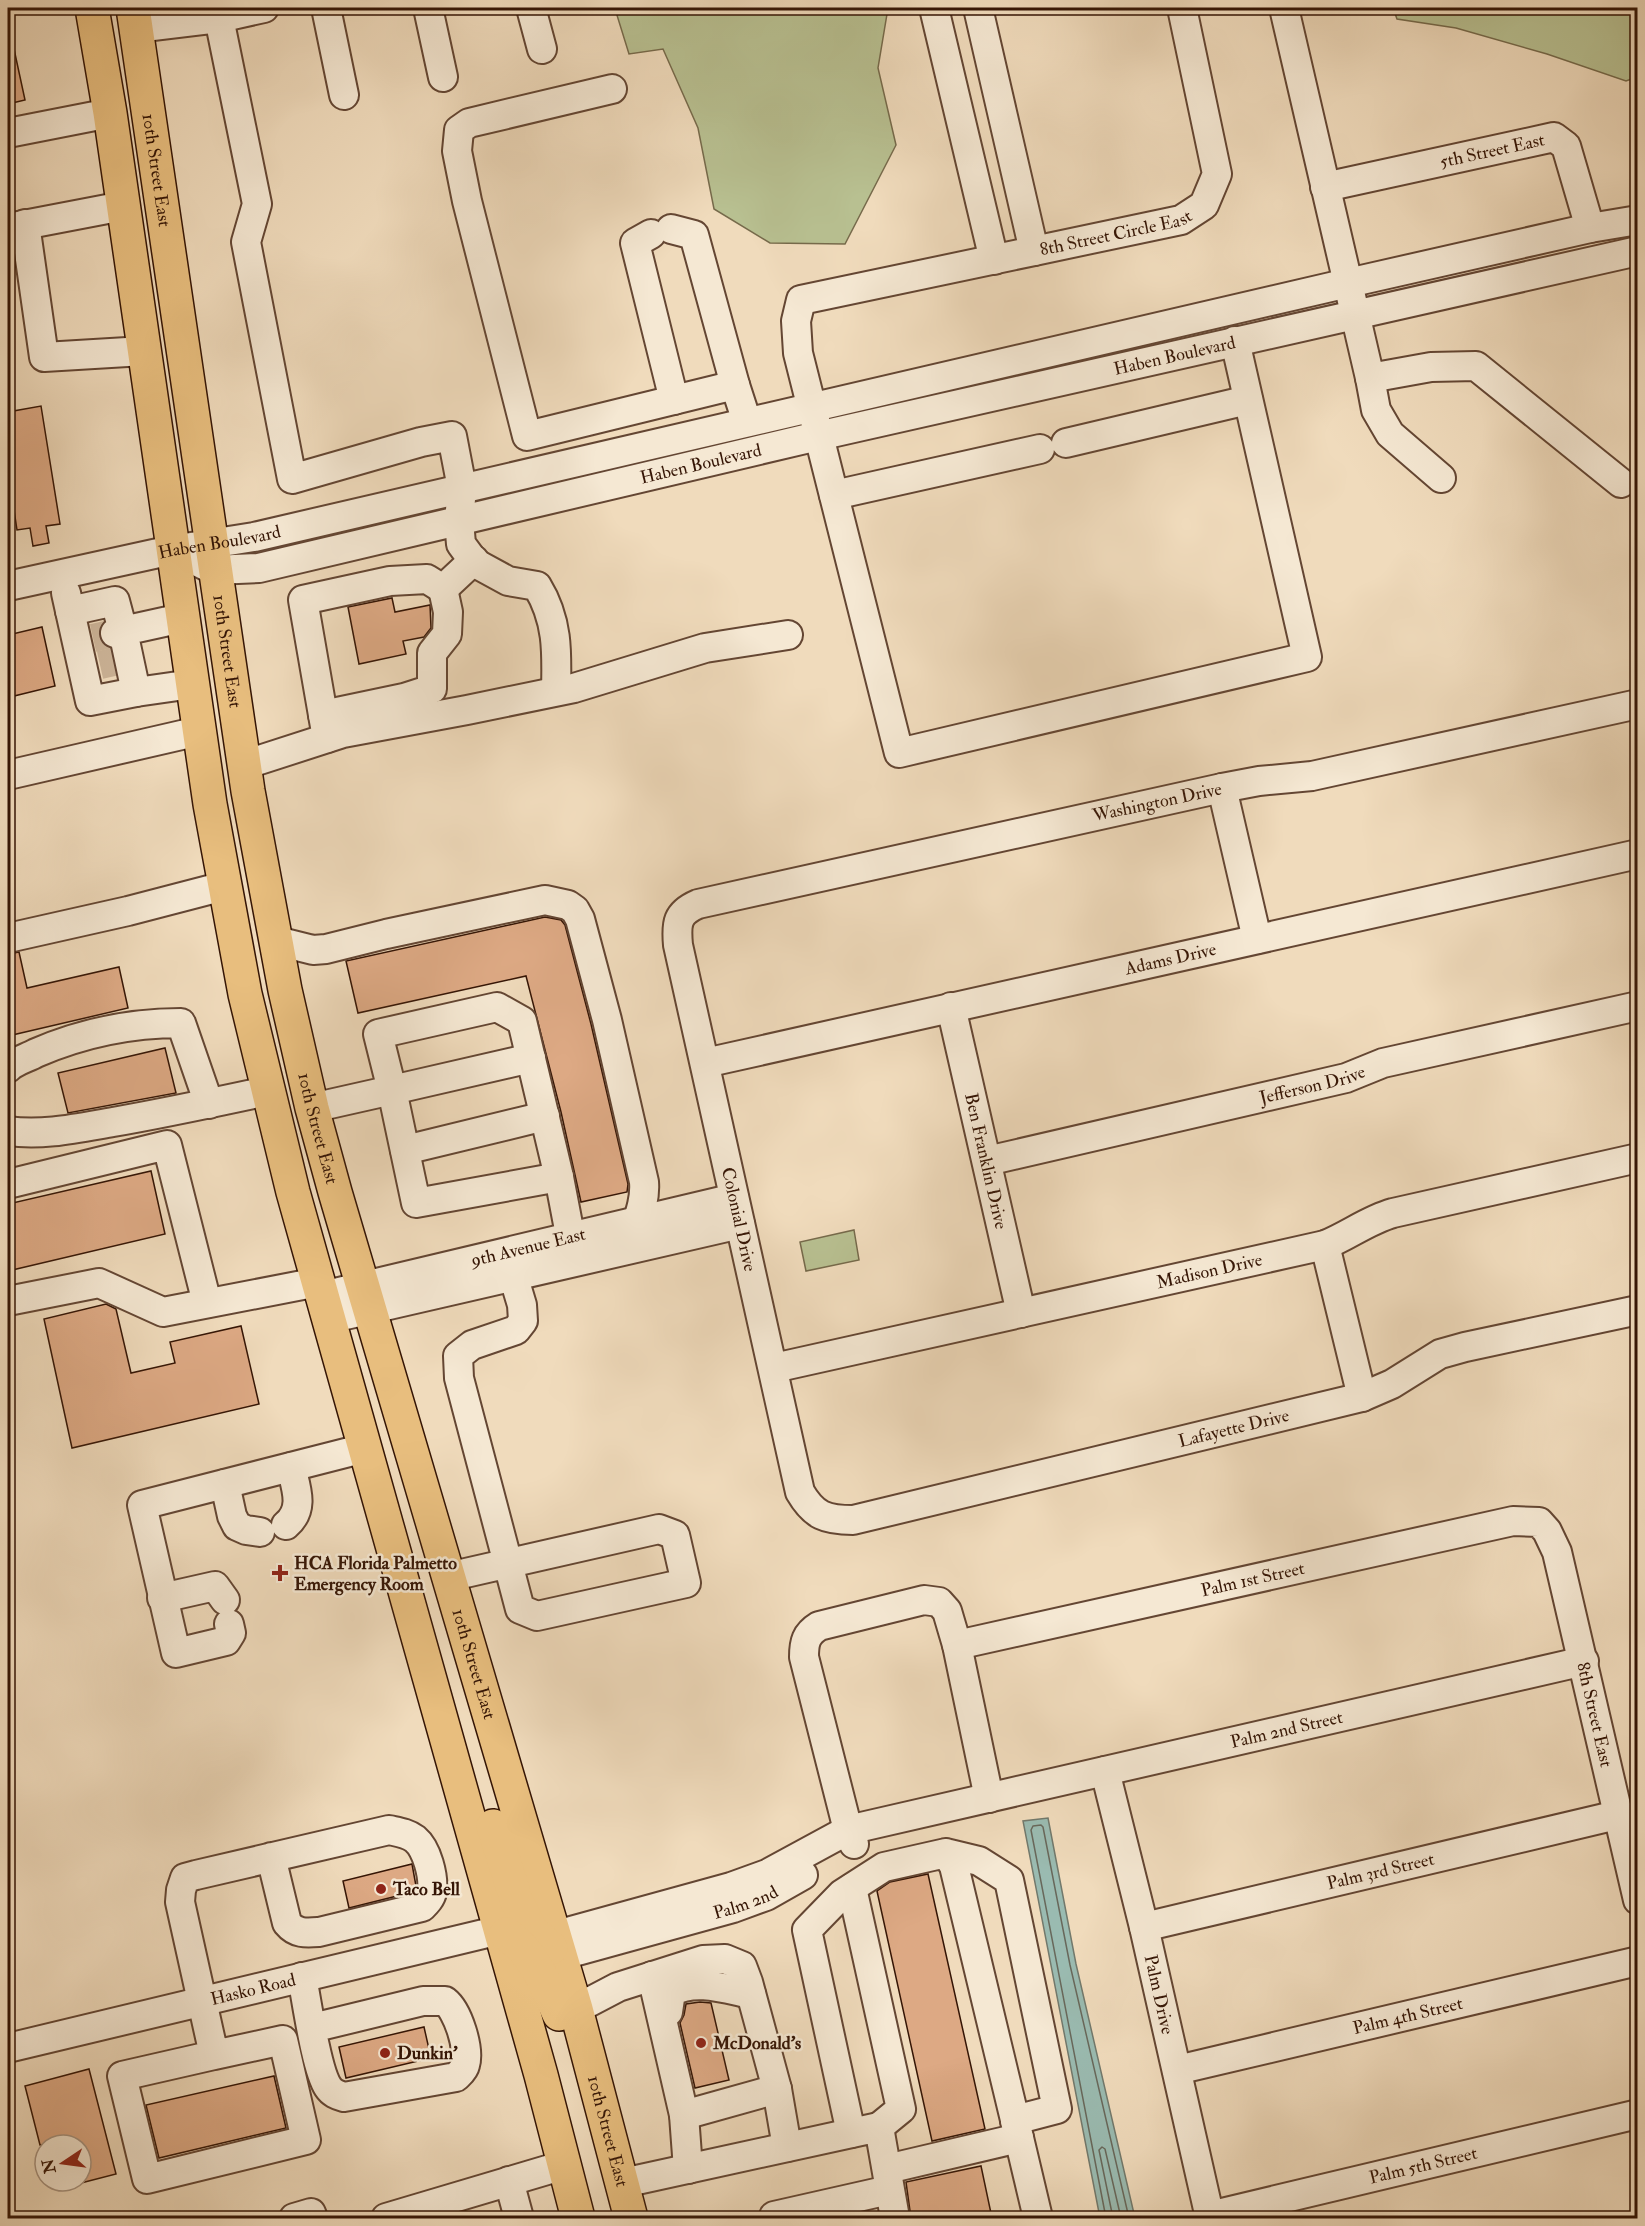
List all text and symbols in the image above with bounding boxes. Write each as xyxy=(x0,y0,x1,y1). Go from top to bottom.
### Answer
street label: 10th Street East xyxy=(137,112,176,229)
street label: 5th Street East xyxy=(1438,128,1547,174)
street label: 8th Street Circle East xyxy=(1038,205,1197,261)
street label: Haben Boulevard xyxy=(1112,331,1238,381)
street label: Haben Boulevard xyxy=(638,439,764,490)
street label: Haben Boulevard xyxy=(156,520,283,565)
street label: 10th Street East xyxy=(207,593,247,710)
street label: Washington Drive xyxy=(1089,777,1224,828)
street label: Adams Drive xyxy=(1122,938,1219,981)
street label: Jefferson Drive xyxy=(1256,1060,1369,1110)
street label: 10th Street East xyxy=(292,1070,343,1187)
street label: Ben Franklin Drive xyxy=(959,1091,1013,1232)
street label: Colonial Drive xyxy=(716,1165,762,1274)
street label: 9th Avenue East xyxy=(467,1223,588,1273)
street label: Madison Drive xyxy=(1154,1248,1265,1294)
street label: Lafayette Drive xyxy=(1176,1404,1292,1453)
place label: HCA Florida Palmetto Emergency Room xyxy=(294,1552,457,1596)
street label: Palm 1st Street xyxy=(1199,1557,1307,1602)
marker: HCA Florida Palmetto Emergency Room xyxy=(271,1564,289,1582)
street label: 10th Street East xyxy=(447,1606,501,1722)
street label: 8th Street East xyxy=(1571,1660,1618,1770)
street label: Palm 2nd Street xyxy=(1228,1706,1345,1754)
street label: Palm 3rd Street xyxy=(1325,1848,1437,1895)
place label: Taco Bell xyxy=(392,1878,460,1901)
street label: Palm 2nd xyxy=(711,1880,782,1925)
marker: Taco Bell xyxy=(374,1882,388,1896)
street label: Palm Drive xyxy=(1139,1952,1179,2037)
street label: Hasko Road xyxy=(208,1968,298,2011)
street label: Palm 4th Street xyxy=(1351,1992,1465,2040)
place label: McDonald's xyxy=(712,2032,801,2055)
marker: McDonald's xyxy=(694,2036,708,2050)
place label: Dunkin' xyxy=(397,2042,458,2065)
marker: Dunkin' xyxy=(378,2046,392,2060)
street label: 10th Street East xyxy=(582,2073,633,2190)
north arrow xyxy=(33,2133,93,2193)
street label: Palm 5th Street xyxy=(1367,2142,1480,2190)
text: N xyxy=(38,2156,61,2176)

